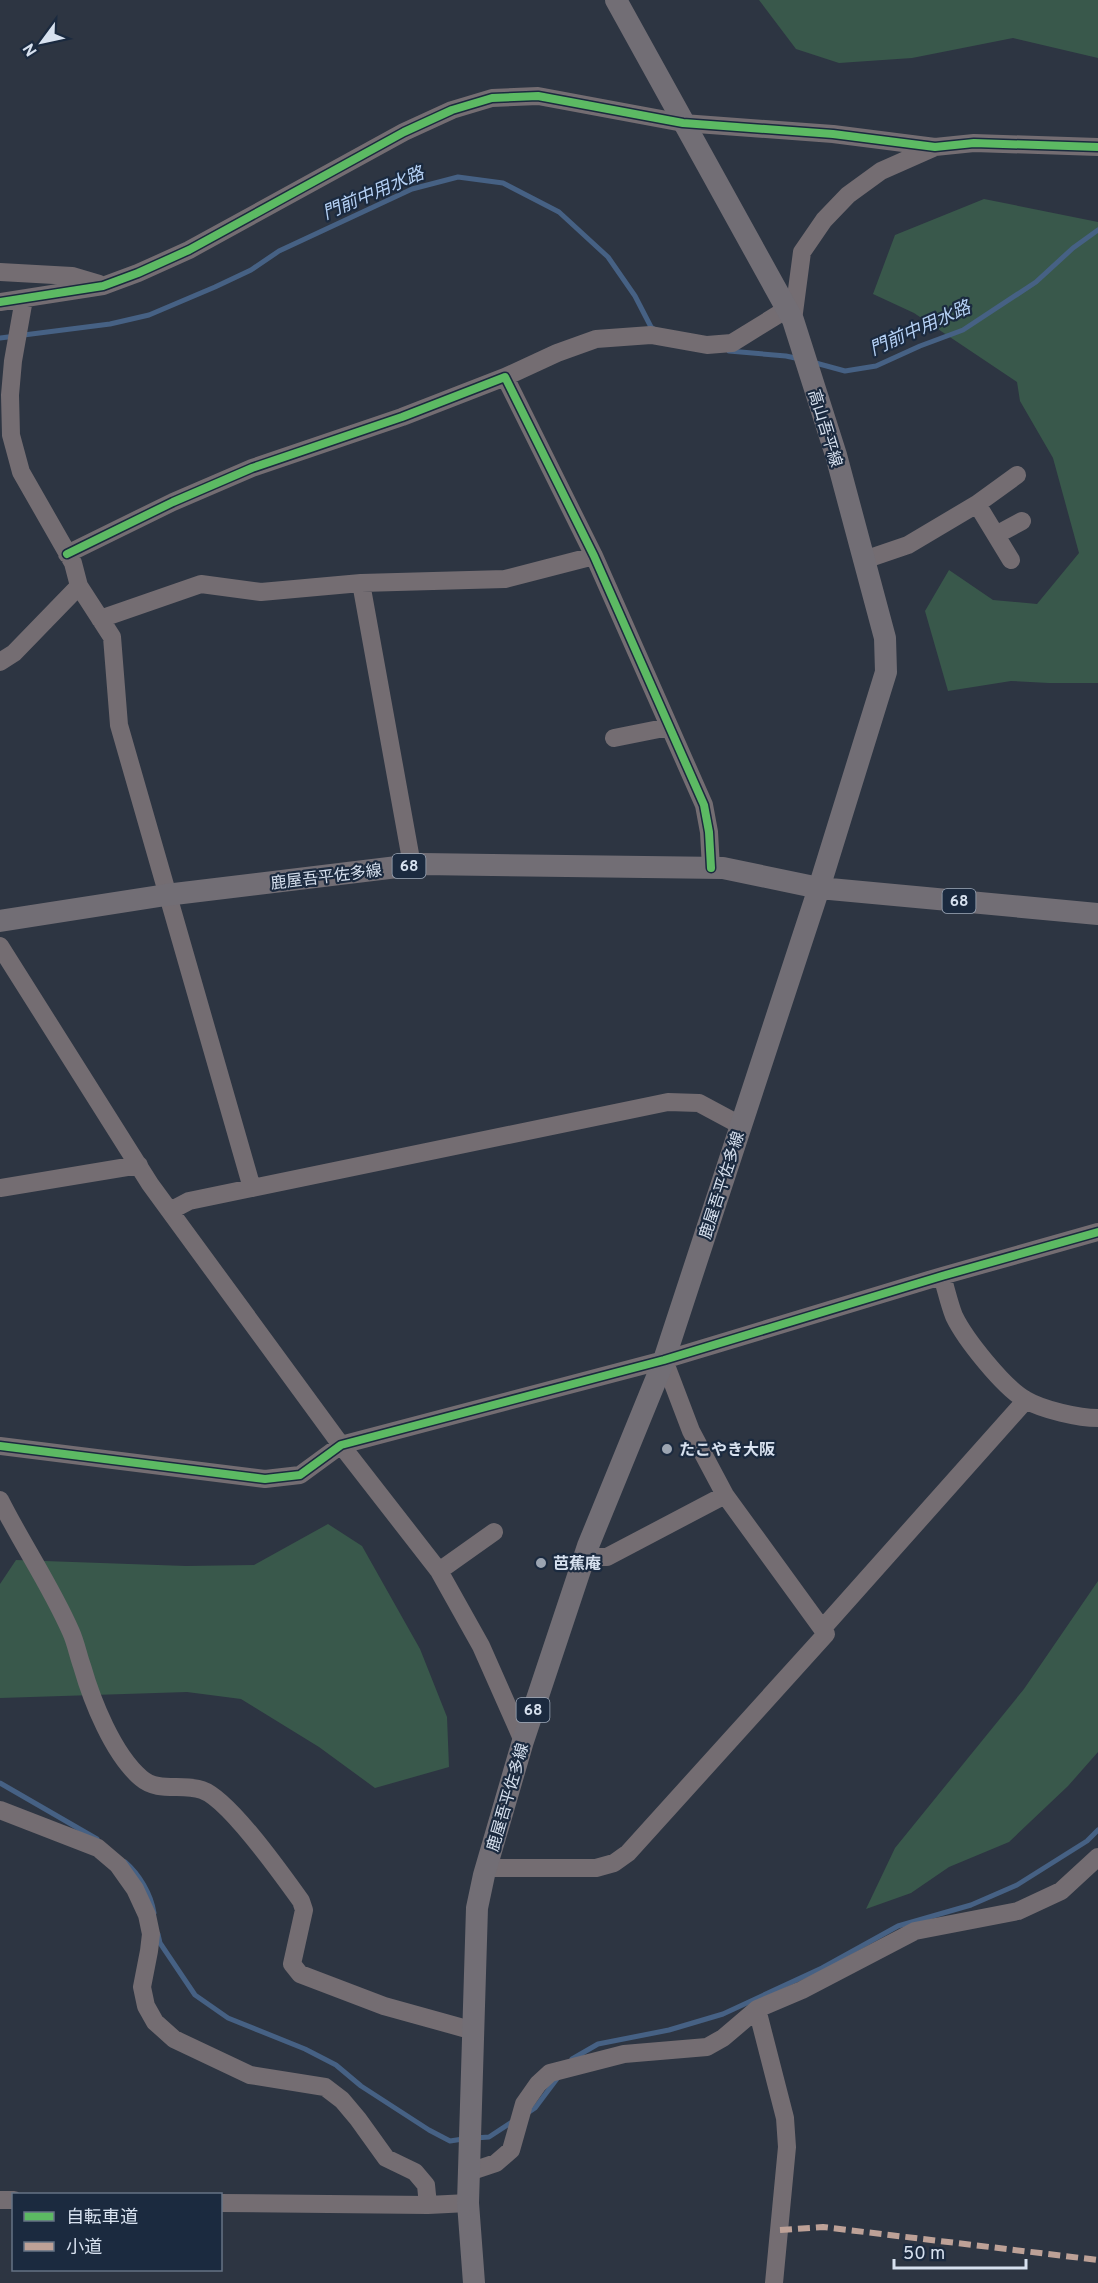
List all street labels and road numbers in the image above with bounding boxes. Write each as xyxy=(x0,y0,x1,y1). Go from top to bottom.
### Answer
street label: 高山吾平線 xyxy=(803,387,845,470)
road number: 68 xyxy=(392,854,426,878)
street label: 鹿屋吾平佐多線 xyxy=(269,861,383,895)
road number: 68 xyxy=(942,889,976,913)
street label: 鹿屋吾平佐多線 xyxy=(696,1129,750,1242)
road number: 68 xyxy=(516,1698,550,1722)
street label: 鹿屋吾平佐多線 xyxy=(484,1741,534,1854)

